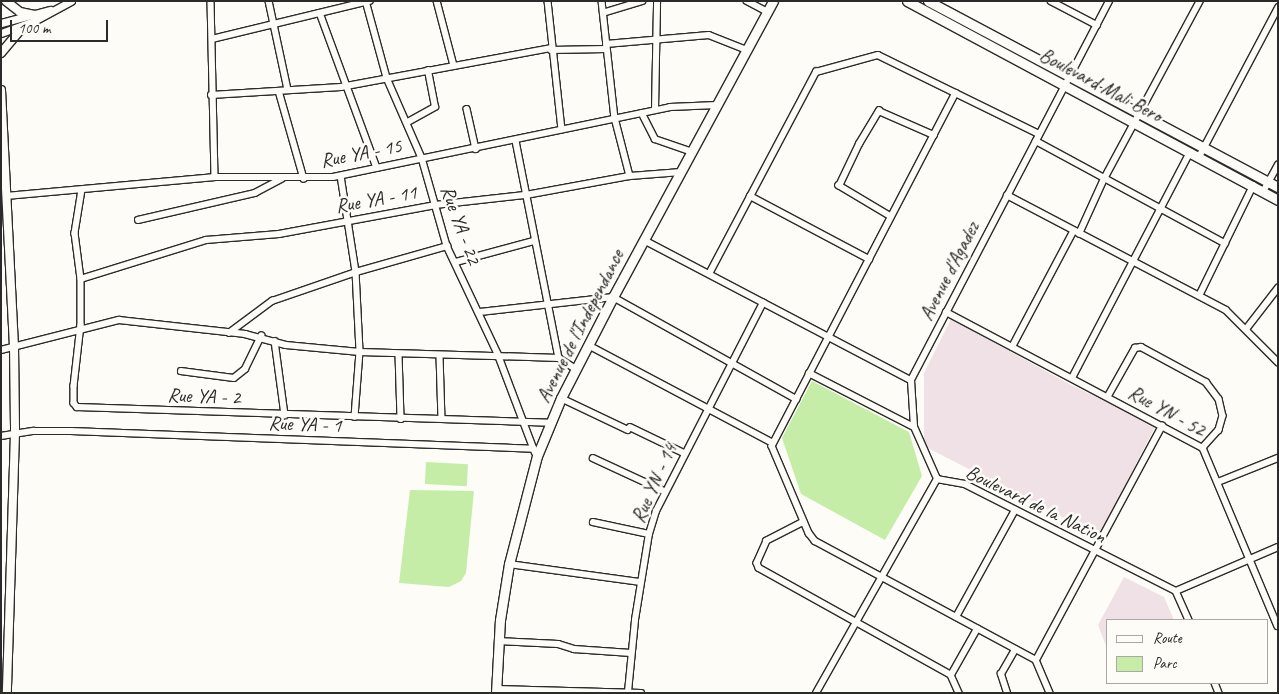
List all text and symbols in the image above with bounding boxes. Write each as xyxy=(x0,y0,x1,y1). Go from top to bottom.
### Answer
scale bar xyxy=(12,10,110,42)
text: 100 m xyxy=(18,19,50,38)
street label: Boulevard Mali Bero xyxy=(1035,42,1167,128)
street label: Rue YA - 15 xyxy=(318,133,404,173)
street label: Rue YA - 11 xyxy=(333,180,419,218)
street label: Rue YA - 22 xyxy=(436,182,486,268)
street label: Avenue d'Agadez xyxy=(914,218,984,324)
street label: Avenue de l'Independance xyxy=(531,245,629,407)
street label: Rue YN - 52 xyxy=(1124,380,1210,442)
street label: Rue YA - 2 xyxy=(167,383,241,409)
street label: Rue YA - 1 xyxy=(268,411,342,437)
street label: Rue YN - 14 xyxy=(626,440,682,526)
street label: Boulevard de la Nation xyxy=(962,460,1110,548)
legend xyxy=(1106,619,1269,684)
text: Route xyxy=(1153,629,1182,648)
text: Parc xyxy=(1153,654,1177,673)

